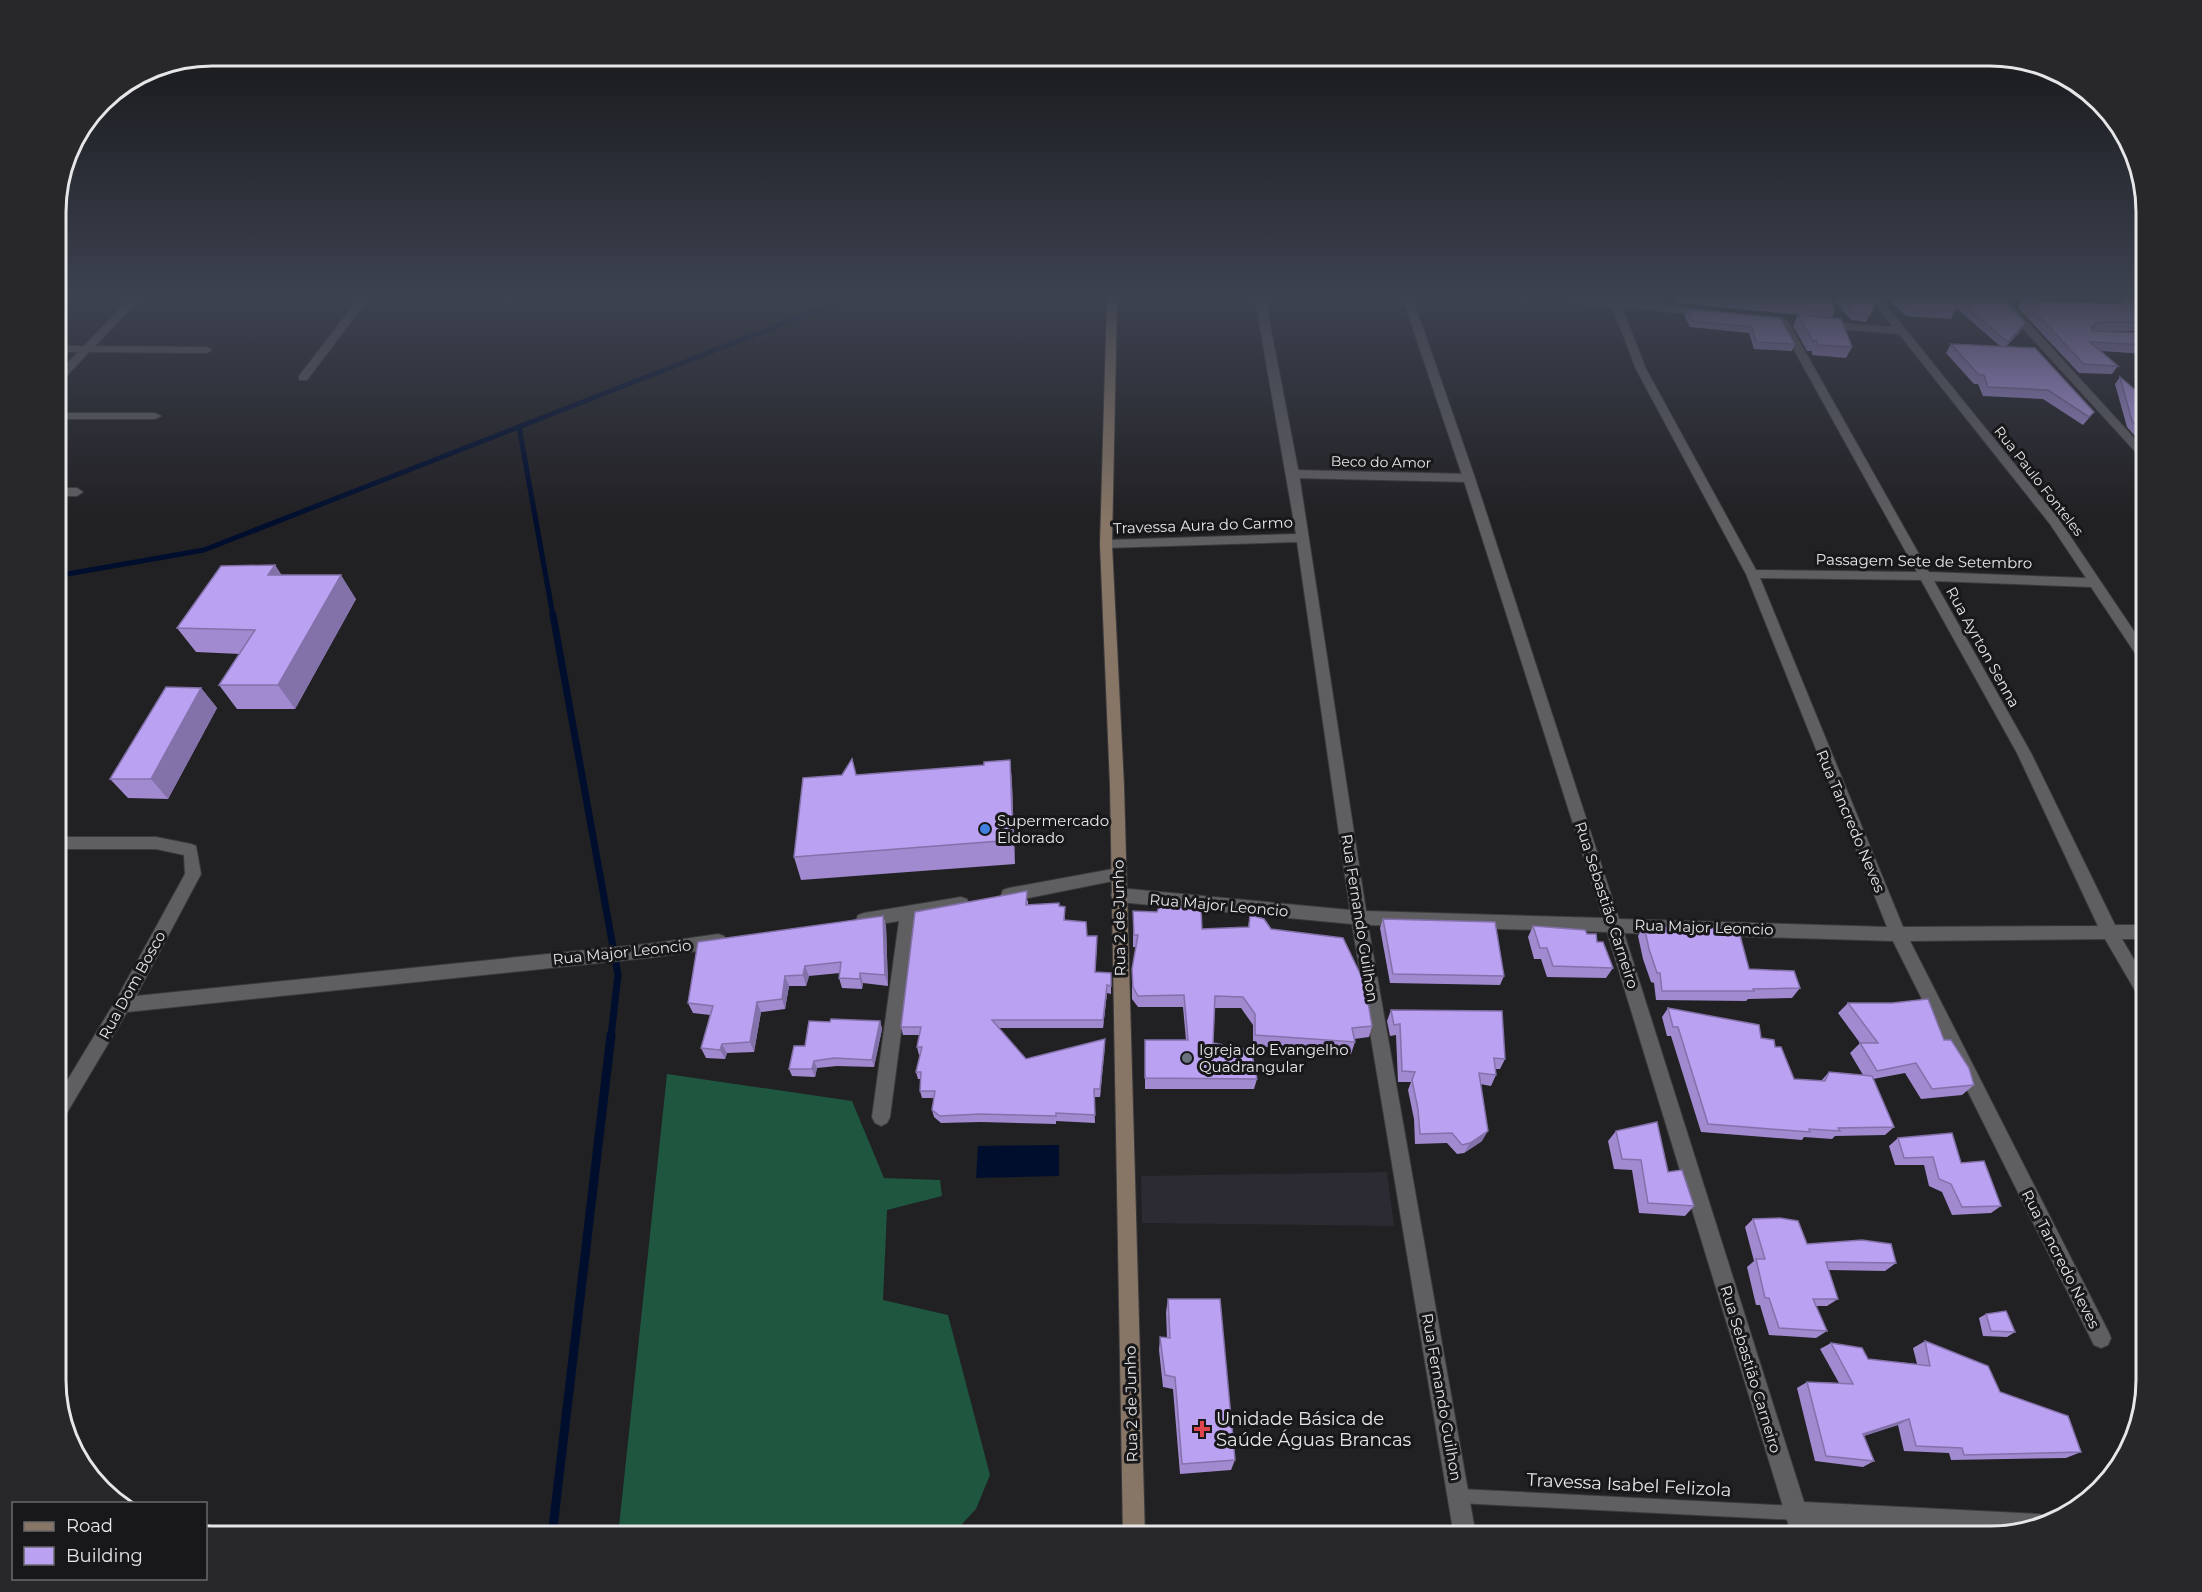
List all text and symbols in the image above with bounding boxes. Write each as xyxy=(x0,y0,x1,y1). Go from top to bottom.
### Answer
street label: Rua Paulo Fonteles xyxy=(1990,422,2088,540)
street label: Beco do Amor xyxy=(1331,452,1432,472)
street label: Travessa Aura do Carmo xyxy=(1113,512,1293,538)
street label: Passagem Sete de Setembro xyxy=(1815,550,2033,572)
street label: Rua Ayrton Senna xyxy=(1942,583,2024,711)
street label: Rua Tancredo Neves xyxy=(1812,747,1890,895)
place label: Supermercado Eldorado xyxy=(997,811,1109,847)
street label: Rua Sebastião Carneiro xyxy=(1571,819,1643,991)
marker: Supermercado Eldorado xyxy=(978,822,992,836)
street label: Rua Fernando Guilhon xyxy=(1337,833,1383,1003)
street label: Rua 2 de Junho xyxy=(1108,860,1130,976)
street label: Rua Major Leoncio xyxy=(1149,889,1289,921)
street label: Rua Major Leoncio xyxy=(1634,915,1774,939)
street label: Rua Dom Bosco xyxy=(94,927,170,1043)
street label: Rua Major Leoncio xyxy=(552,935,692,969)
place label: Igreja do Evangelho Quadrangular xyxy=(1199,1040,1349,1076)
marker: Igreja do Evangelho Quadrangular xyxy=(1180,1051,1194,1065)
street label: Rua Tancredo Neves xyxy=(2018,1186,2104,1332)
street label: Rua Sebastião Carneiro xyxy=(1716,1283,1786,1455)
street label: Rua Fernando Guilhon xyxy=(1418,1312,1466,1482)
street label: Rua 2 de Junho xyxy=(1120,1346,1142,1462)
place label: Unidade Básica de Saúde Águas Brancas xyxy=(1216,1408,1412,1451)
marker: Unidade Básica de Saúde Águas Brancas xyxy=(1193,1420,1211,1438)
street label: Travessa Isabel Felizola xyxy=(1526,1469,1732,1501)
legend xyxy=(12,1502,207,1580)
text: Road xyxy=(66,1515,113,1537)
text: Building xyxy=(66,1545,143,1567)

